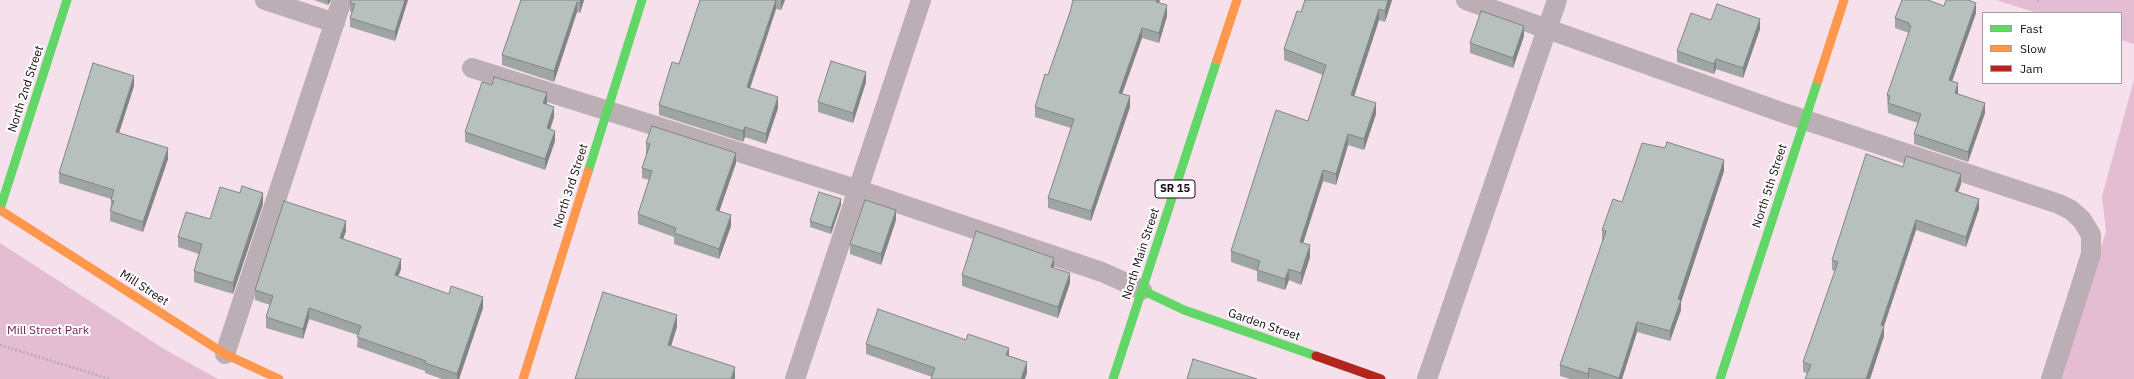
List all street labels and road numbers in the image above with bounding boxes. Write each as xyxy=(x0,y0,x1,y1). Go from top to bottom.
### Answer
street label: North 2nd Street xyxy=(5,44,47,134)
street label: North 3rd Street xyxy=(551,142,591,230)
street label: North 5th Street xyxy=(1750,142,1790,230)
road number: SR 15 xyxy=(1155,180,1195,198)
street label: North Main Street xyxy=(1119,206,1163,302)
street label: Mill Street xyxy=(117,267,171,309)
street label: Garden Street xyxy=(1226,306,1302,344)

